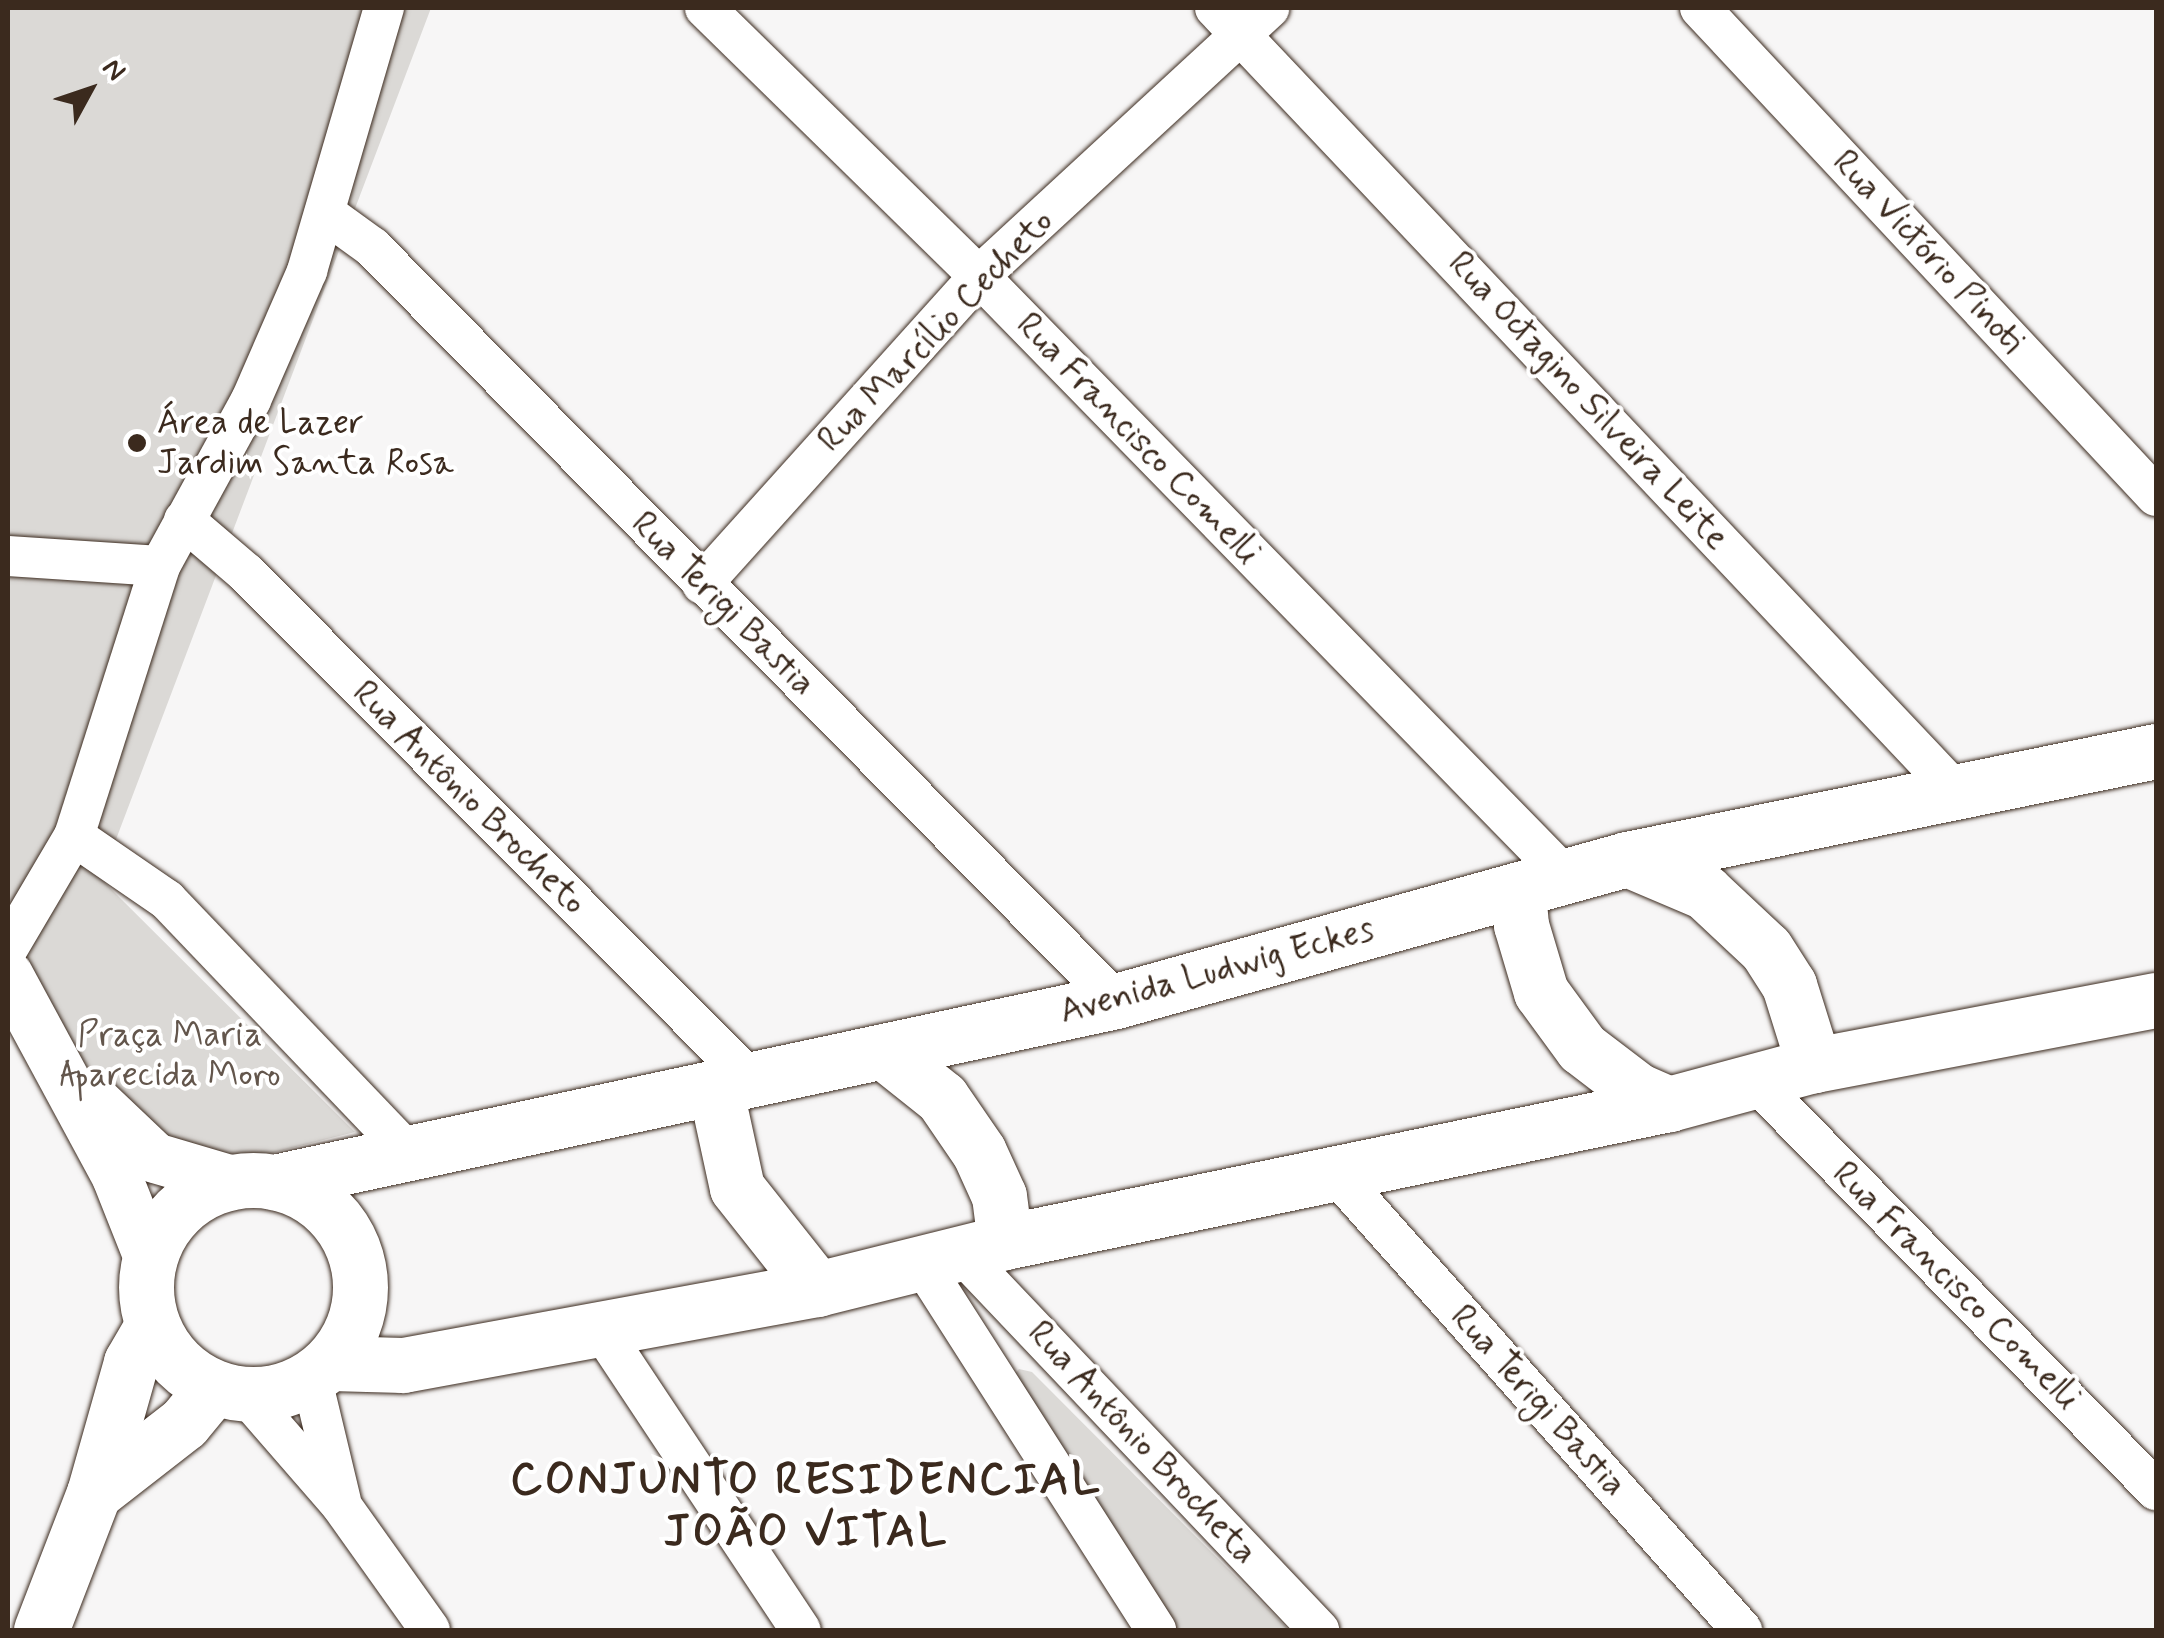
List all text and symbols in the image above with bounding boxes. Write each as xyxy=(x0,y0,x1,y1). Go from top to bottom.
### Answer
north arrow xyxy=(40,40,140,140)
text: N xyxy=(93,51,134,89)
street label: Rua Victório Pinoti xyxy=(1824,142,2032,362)
street label: Rua Marcílio Cecheto xyxy=(810,201,1062,461)
street label: Rua Octagino Silveira Leite xyxy=(1438,242,1738,560)
street label: Rua Francisco Comelli xyxy=(1008,305,1268,573)
place label: Área de Lazer Jardim Santa Rosa xyxy=(157,402,440,484)
marker: Área de Lazer Jardim Santa Rosa xyxy=(126,432,148,454)
street label: Rua Terigi Bastia xyxy=(623,504,823,704)
street label: Rua Antônio Brocheto xyxy=(343,672,595,924)
street label: Avenida Ludwig Eckes xyxy=(1054,909,1380,1033)
park label: Praça Maria Aparecida Moro xyxy=(59,1014,281,1096)
street label: Rua Francisco Comelli xyxy=(1824,1154,2088,1418)
street label: Rua Terigi Bastia xyxy=(1442,1297,1634,1505)
street label: Rua Antônio Brocheta xyxy=(1018,1312,1266,1574)
district label: CONJUNTO RESIDENCIAL JOÃO VITAL xyxy=(512,1454,1100,1560)

